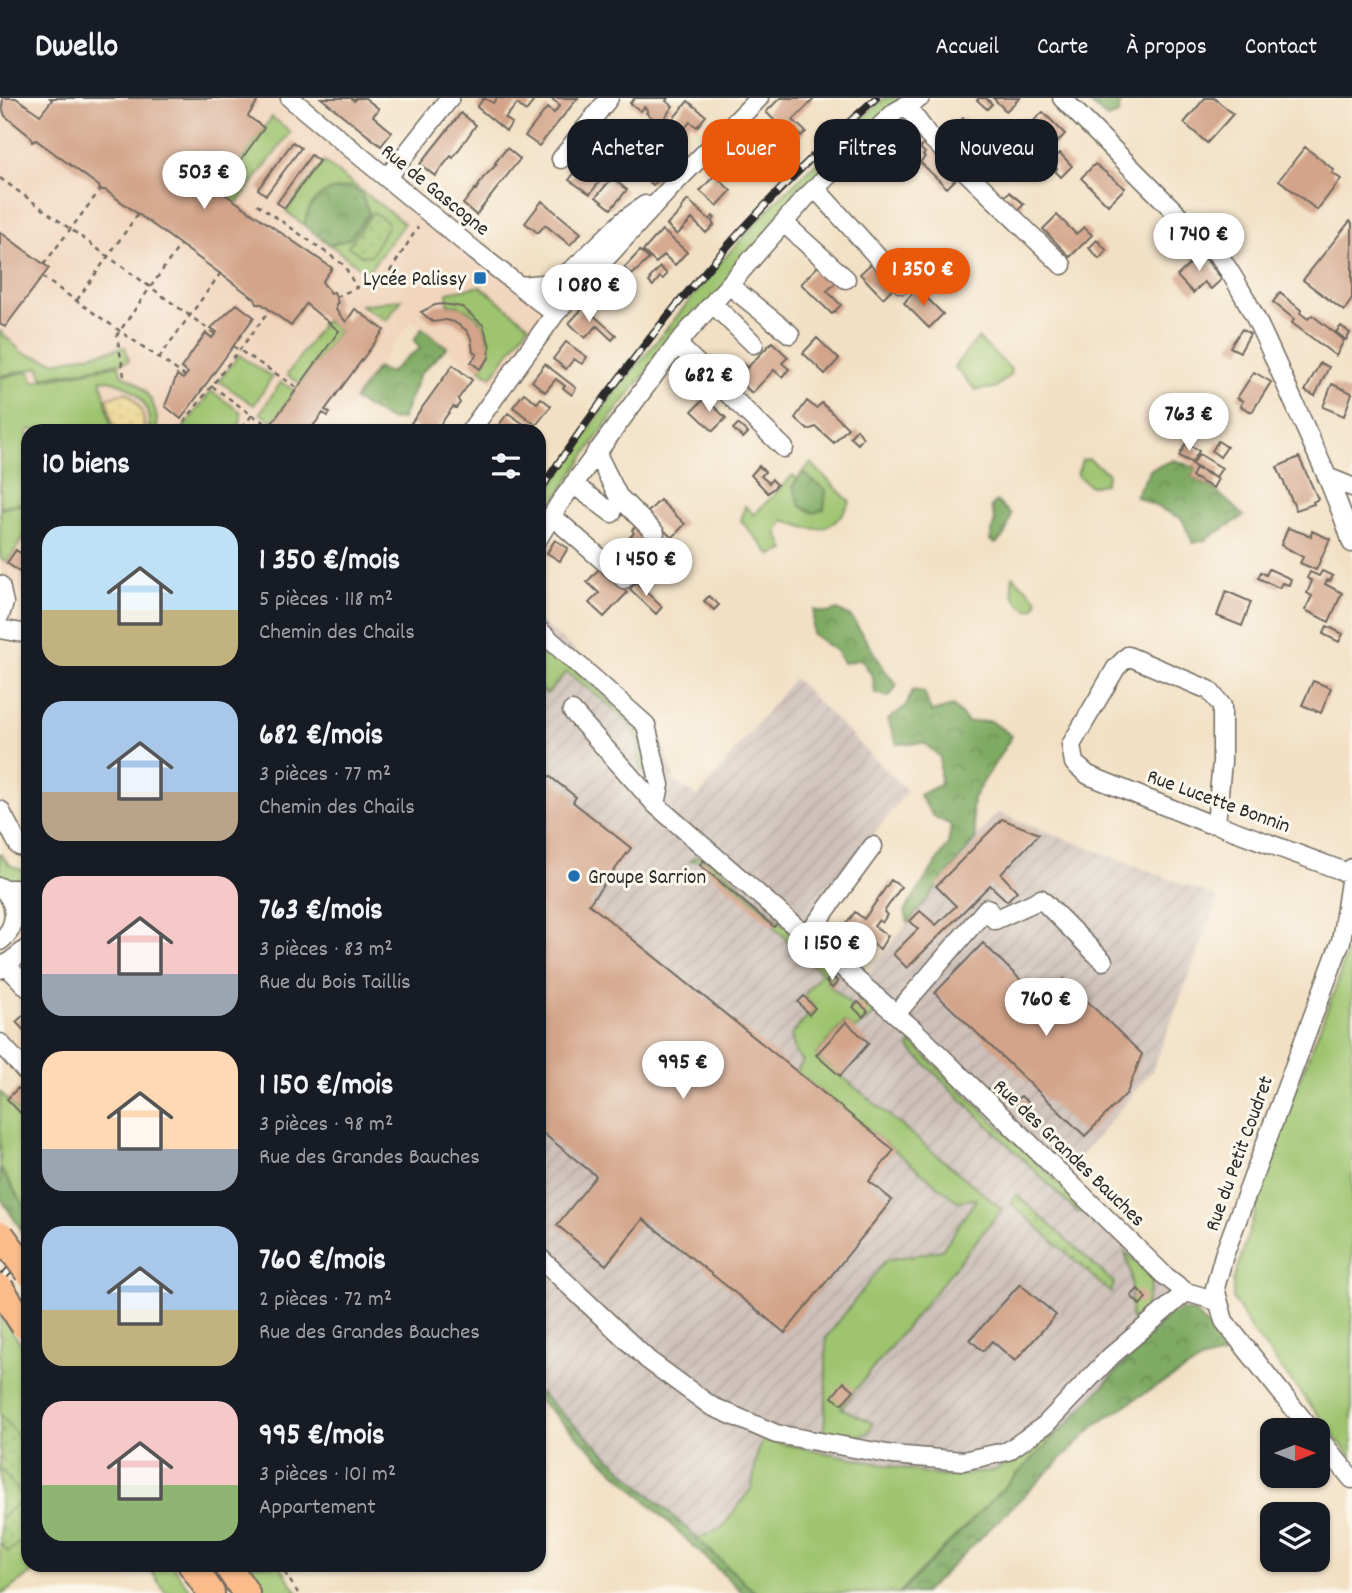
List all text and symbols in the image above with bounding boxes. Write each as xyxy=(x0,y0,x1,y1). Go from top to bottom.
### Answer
text: Dwello xyxy=(35,25,118,72)
text: Accueil xyxy=(935,31,999,65)
text: Carte xyxy=(1037,31,1088,65)
text: À propos xyxy=(1126,31,1207,65)
text: Contact xyxy=(1245,31,1317,65)
chip: Acheter xyxy=(567,119,688,182)
chip: Louer xyxy=(702,119,800,182)
chip: Filtres xyxy=(814,119,921,182)
chip: Nouveau xyxy=(935,119,1058,182)
street label: Rue de Gascogne xyxy=(373,138,495,245)
pin: 503 € xyxy=(155,152,253,211)
text: 503 € xyxy=(178,157,230,190)
pin: 1 740 € xyxy=(1134,214,1264,273)
text: 1 740 € xyxy=(1169,219,1229,252)
pin: 1 350 € xyxy=(858,248,988,308)
text: 1 350 € xyxy=(892,254,954,287)
pin: 1 080 € xyxy=(524,264,654,324)
place label: Lycée Palissy xyxy=(363,266,466,296)
marker: Lycée Palissy xyxy=(472,270,488,286)
text: 1 080 € xyxy=(558,270,620,303)
pin: 682 € xyxy=(660,354,758,414)
text: 682 € xyxy=(685,360,733,393)
pin: 763 € xyxy=(1140,394,1238,453)
text: 763 € xyxy=(1165,399,1213,432)
text: 10 biens xyxy=(42,445,130,488)
icon: filters xyxy=(487,447,525,485)
pin: 1 450 € xyxy=(581,538,711,598)
text: 1 350 €/mois xyxy=(259,541,400,584)
text: 1 450 € xyxy=(615,544,677,577)
icon: home xyxy=(98,554,182,638)
text: 5 pièces · 118 m² xyxy=(259,584,393,617)
text: Chemin des Chails xyxy=(259,617,415,650)
text: 682 €/mois xyxy=(259,716,383,759)
icon: home xyxy=(98,729,182,813)
text: 3 pièces · 77 m² xyxy=(259,759,391,792)
street label: Rue Lucette Bonnin xyxy=(1142,763,1294,843)
text: Chemin des Chails xyxy=(259,792,415,825)
place label: Groupe Sarrion xyxy=(588,864,706,894)
marker: Groupe Sarrion xyxy=(566,868,582,884)
text: 763 €/mois xyxy=(259,891,383,934)
icon: home xyxy=(98,904,182,988)
pin: 1 150 € xyxy=(767,922,897,982)
text: 1 150 € xyxy=(804,928,860,961)
text: 3 pièces · 83 m² xyxy=(259,934,393,967)
text: Rue du Bois Taillis xyxy=(259,967,411,1000)
pin: 760 € xyxy=(997,978,1095,1038)
text: 760 € xyxy=(1021,984,1071,1017)
pin: 995 € xyxy=(634,1042,732,1101)
text: 995 € xyxy=(658,1047,708,1080)
text: 1 150 €/mois xyxy=(259,1066,394,1109)
street label: Rue du Petit Coudret xyxy=(1199,1072,1283,1236)
street label: Rue des Grandes Bauches xyxy=(985,1073,1151,1235)
icon: home xyxy=(98,1079,182,1163)
text: 3 pièces · 98 m² xyxy=(259,1109,393,1142)
text: Rue des Grandes Bauches xyxy=(259,1142,480,1175)
text: 760 €/mois xyxy=(259,1241,386,1284)
icon: home xyxy=(98,1254,182,1338)
text: 2 pièces · 72 m² xyxy=(259,1284,392,1317)
text: Rue des Grandes Bauches xyxy=(259,1317,480,1350)
text: 995 €/mois xyxy=(259,1416,385,1459)
north arrow xyxy=(1260,1418,1330,1488)
map controls xyxy=(1260,1418,1330,1572)
icon: home xyxy=(98,1429,182,1513)
text: 3 pièces · 101 m² xyxy=(259,1459,396,1492)
text: Appartement xyxy=(259,1492,376,1525)
button: layers xyxy=(1260,1502,1330,1572)

